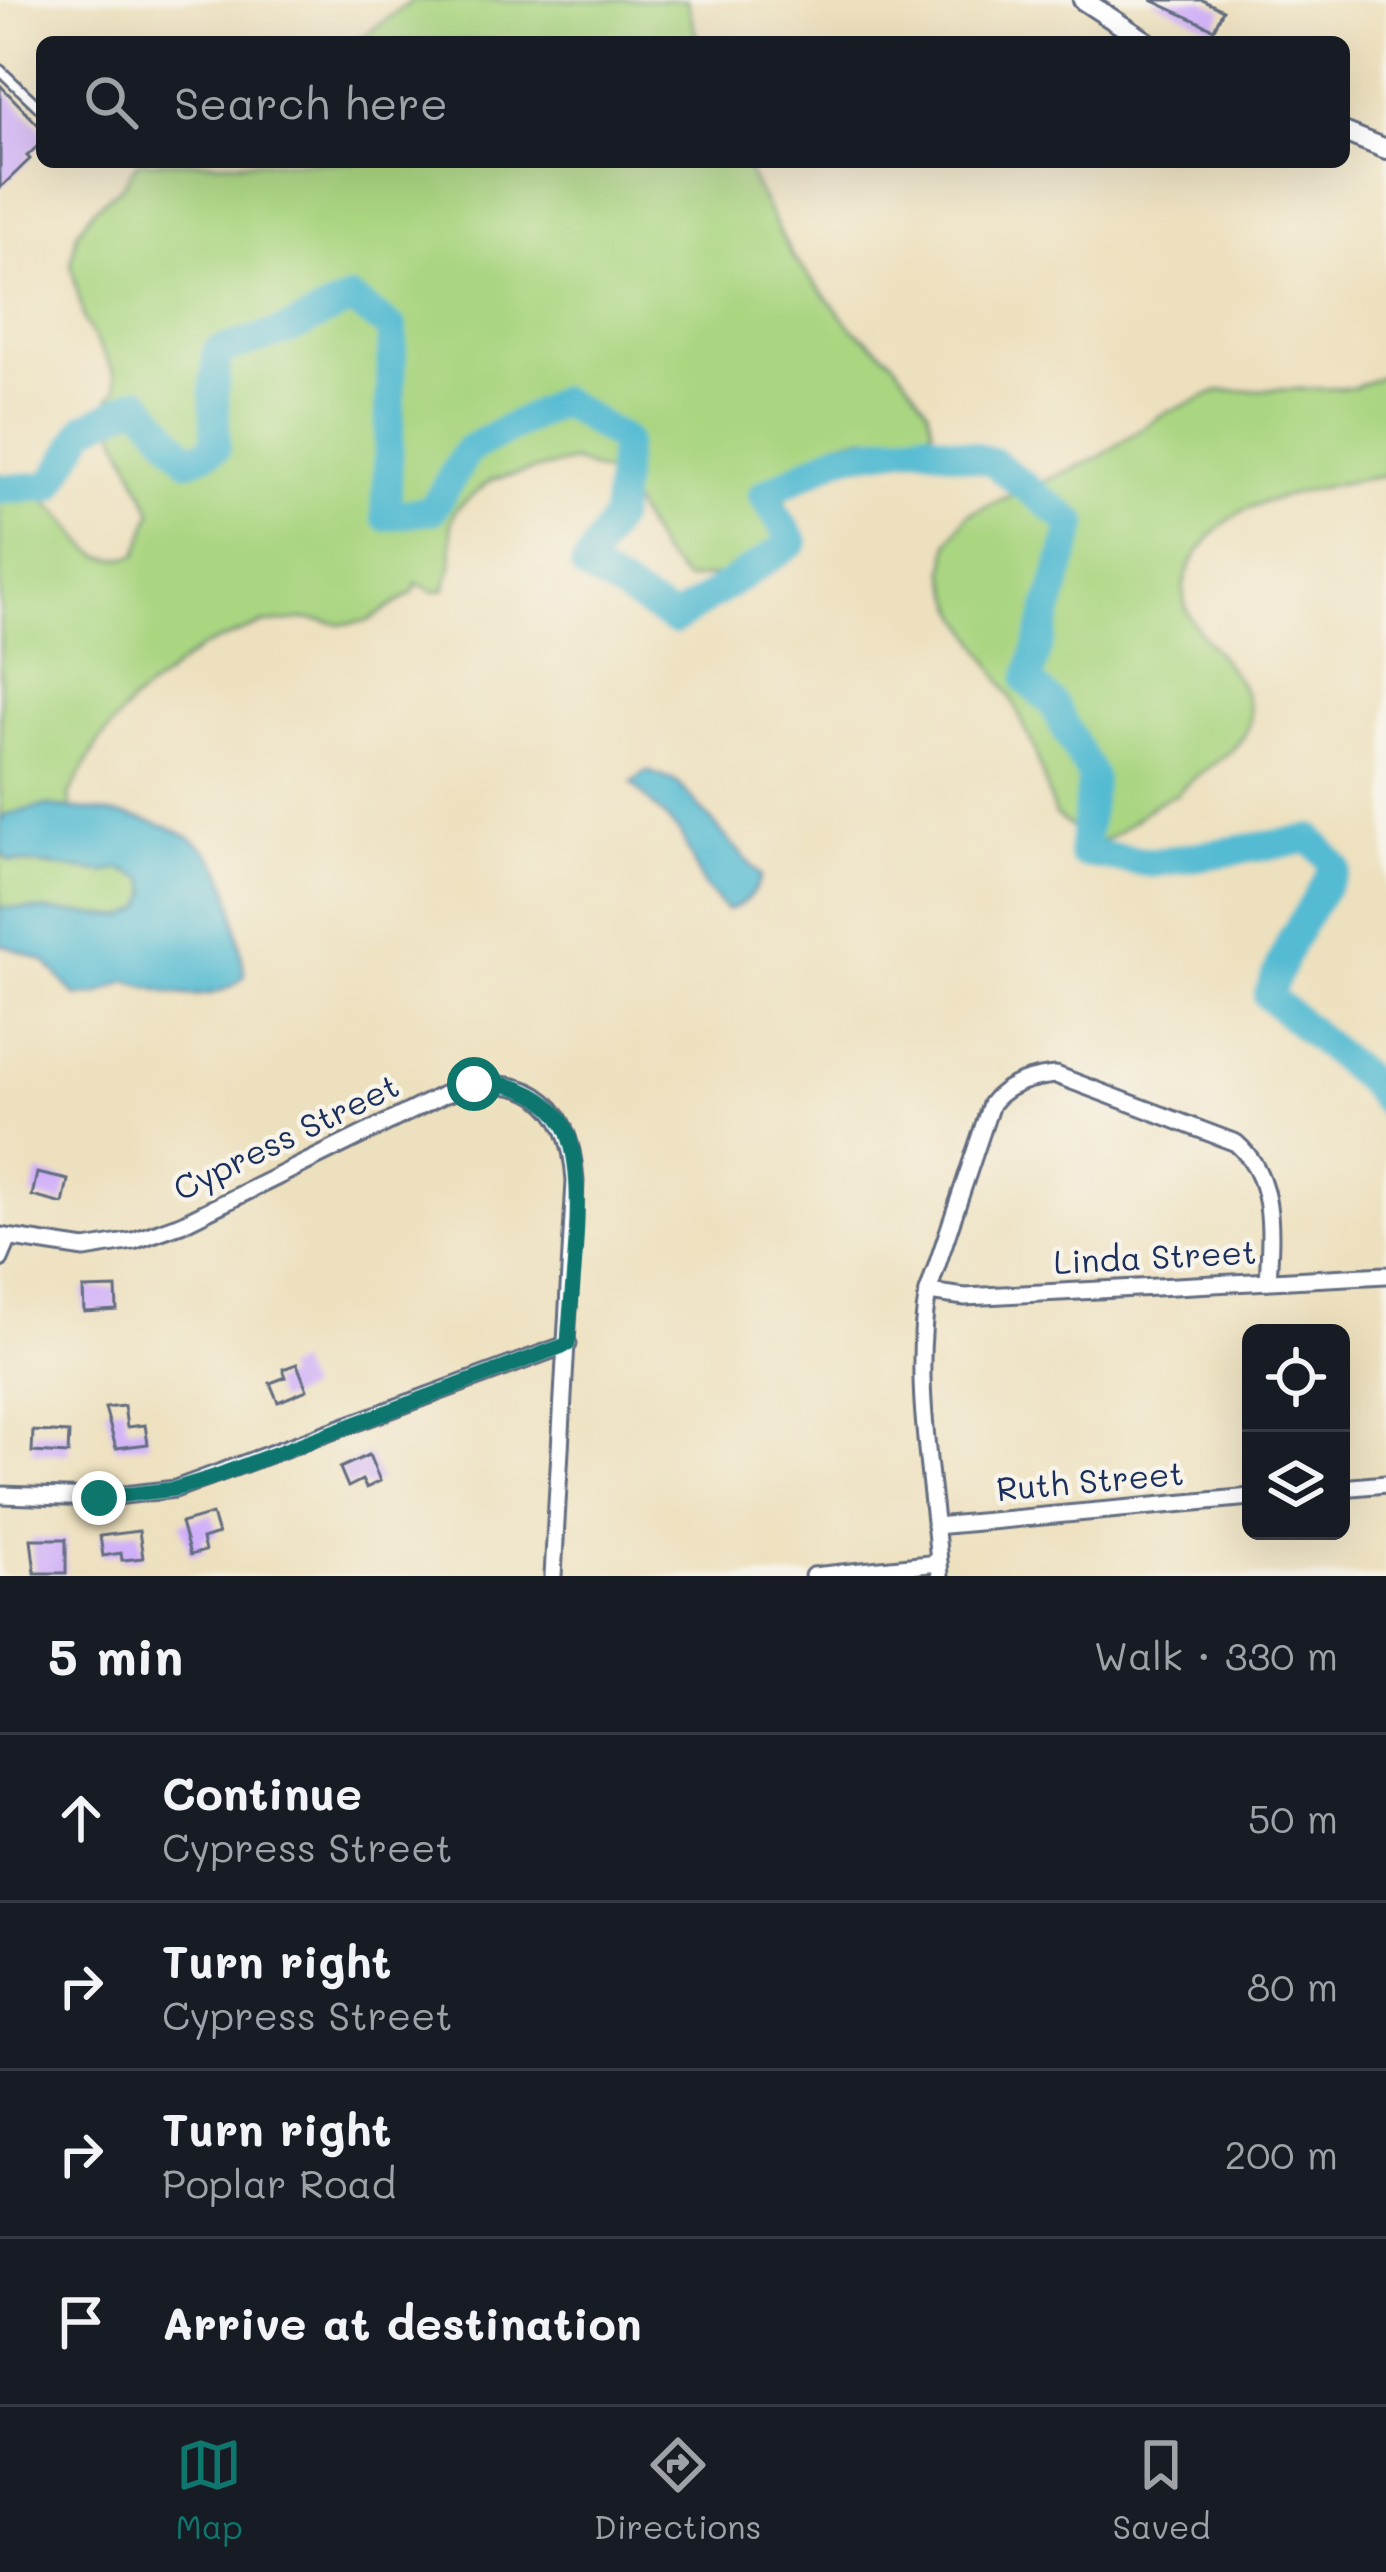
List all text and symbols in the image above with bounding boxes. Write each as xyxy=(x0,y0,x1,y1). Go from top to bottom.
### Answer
search box xyxy=(36,36,1350,168)
icon: search xyxy=(78,69,144,135)
text: Search here xyxy=(174,73,448,131)
route start xyxy=(447,1057,501,1111)
street label: Cypress Street xyxy=(165,1062,406,1210)
street label: Linda Street xyxy=(1053,1229,1257,1282)
map controls xyxy=(1242,1324,1350,1540)
button: locate xyxy=(1242,1324,1350,1432)
button: layers xyxy=(1242,1432,1350,1540)
street label: Ruth Street xyxy=(994,1450,1185,1509)
route end xyxy=(72,1471,126,1525)
text: 5 min xyxy=(48,1621,183,1688)
text: Walk · 330 m xyxy=(1094,1629,1338,1680)
text: Continue xyxy=(162,1763,362,1821)
icon: ahead xyxy=(48,1785,114,1851)
text: 50 m xyxy=(1248,1792,1338,1843)
text: Cypress Street xyxy=(162,1821,453,1872)
text: Turn right xyxy=(162,1931,391,1989)
icon: right xyxy=(48,1953,114,2019)
text: 80 m xyxy=(1247,1960,1338,2011)
text: Cypress Street xyxy=(162,1989,453,2040)
text: Turn right xyxy=(162,2099,391,2157)
icon: right xyxy=(48,2121,114,2187)
text: 200 m xyxy=(1225,2128,1338,2179)
text: Poplar Road xyxy=(162,2157,396,2208)
icon: arrive xyxy=(48,2289,114,2355)
text: Arrive at destination xyxy=(162,2293,642,2351)
tab: Map xyxy=(176,2432,243,2547)
tab: Directions xyxy=(594,2432,761,2547)
tab: Saved xyxy=(1113,2432,1210,2547)

